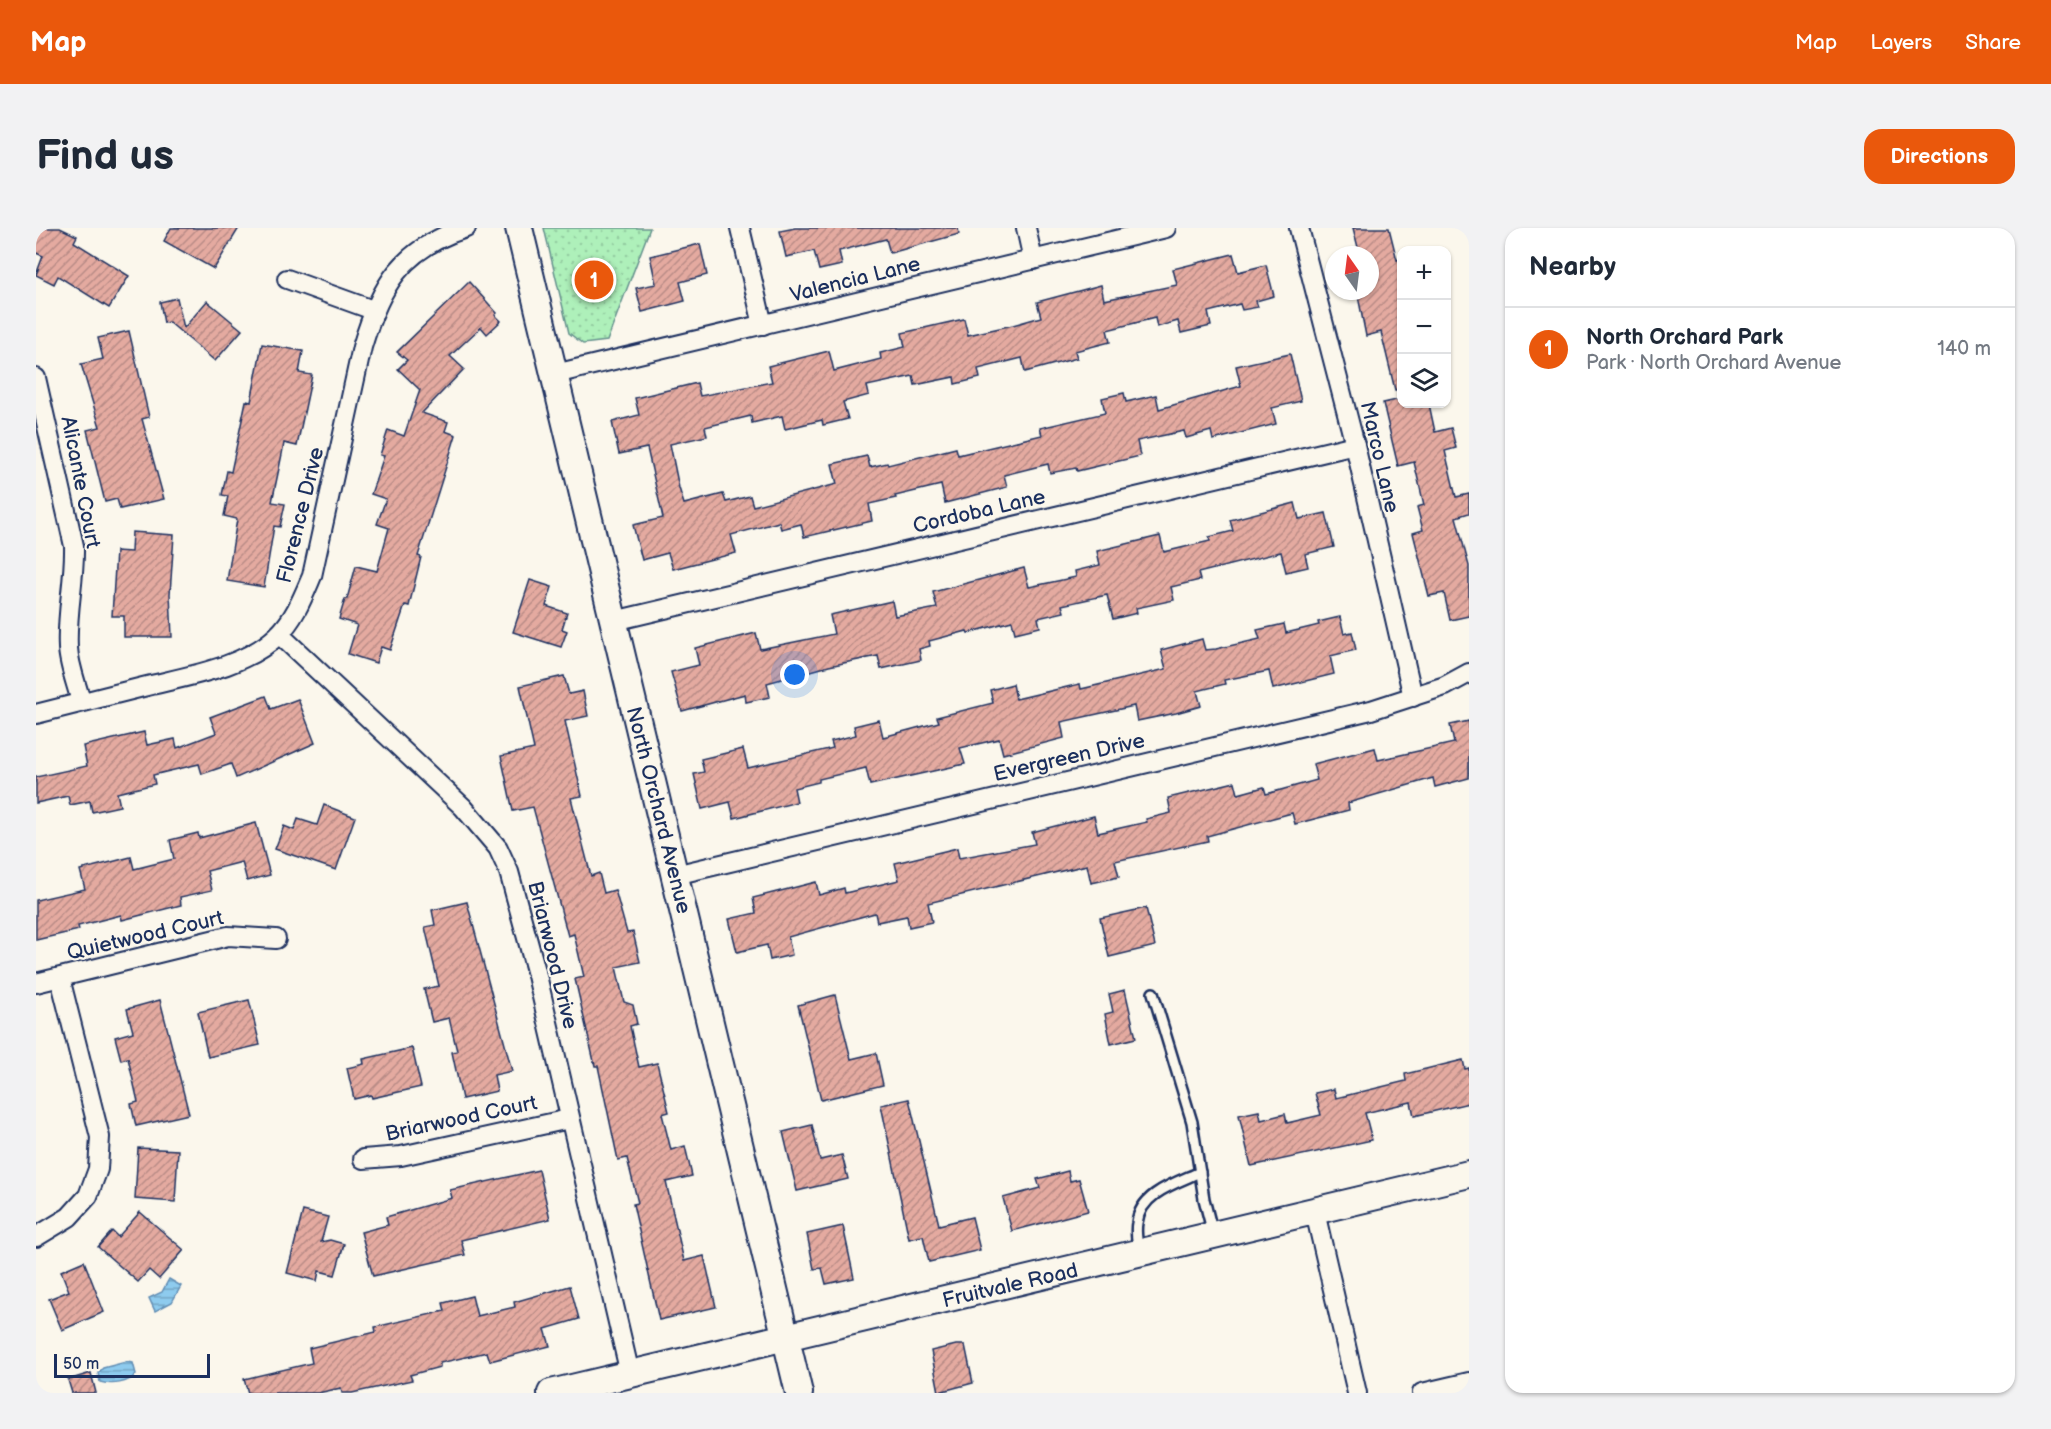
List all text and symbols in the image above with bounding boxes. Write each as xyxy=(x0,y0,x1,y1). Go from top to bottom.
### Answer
text: Map xyxy=(30,26,86,59)
text: Map xyxy=(1795,30,1837,55)
text: Layers xyxy=(1870,30,1932,55)
text: Share xyxy=(1965,30,2021,55)
button: Directions xyxy=(1864,129,2015,184)
text: Find us xyxy=(36,131,174,182)
north arrow xyxy=(1325,246,1379,300)
map controls xyxy=(1397,246,1451,408)
button: + xyxy=(1397,246,1451,300)
street label: Valencia Lane xyxy=(787,251,923,308)
text: Nearby xyxy=(1529,252,1616,283)
pin: 1 xyxy=(574,257,614,302)
button: − xyxy=(1397,300,1451,354)
text: North Orchard Park xyxy=(1586,324,1783,351)
text: 1 xyxy=(1544,337,1553,361)
text: 140 m xyxy=(1937,337,1991,361)
text: Park · North Orchard Avenue xyxy=(1586,351,1841,375)
button: layers xyxy=(1397,354,1451,408)
street label: Marco Lane xyxy=(1355,399,1404,515)
street label: Alicante Court xyxy=(55,414,106,551)
street label: Florence Drive xyxy=(272,445,329,586)
street label: Cordoba Lane xyxy=(911,484,1048,539)
your location xyxy=(780,660,809,689)
street label: North Orchard Avenue xyxy=(621,704,696,916)
street label: Evergreen Drive xyxy=(991,728,1147,787)
street label: Briarwood Drive xyxy=(522,879,583,1032)
street label: Quietwood Court xyxy=(64,905,226,966)
street label: Briarwood Court xyxy=(383,1090,540,1147)
street label: Fruitvale Road xyxy=(940,1258,1080,1313)
scale bar xyxy=(54,1351,210,1378)
text: 50 m xyxy=(63,1355,99,1374)

